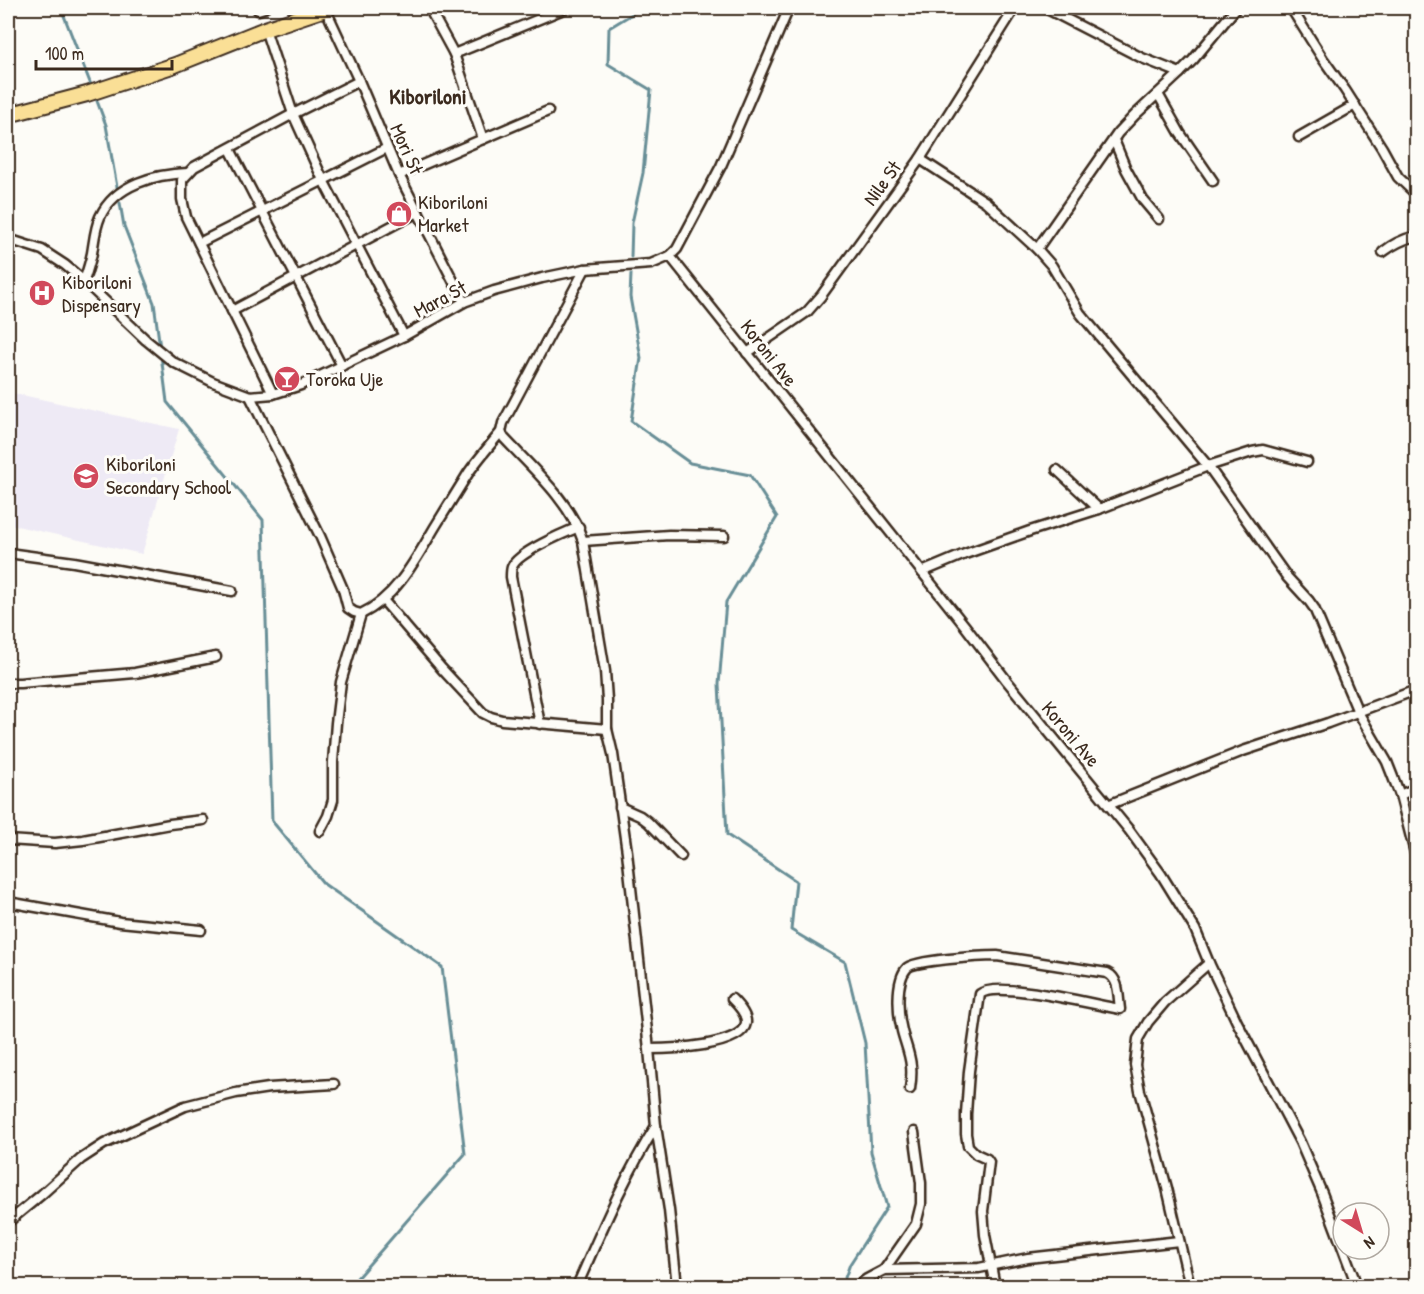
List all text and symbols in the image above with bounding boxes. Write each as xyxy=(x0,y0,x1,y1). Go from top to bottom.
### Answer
scale bar xyxy=(36,33,172,71)
text: 100 m xyxy=(45,41,84,66)
district label: Kiboriloni xyxy=(389,81,467,111)
street label: Mori St xyxy=(384,119,431,179)
street label: Nile St xyxy=(856,154,908,210)
place label: Kiboriloni Market xyxy=(418,188,488,238)
shop icon: Kiboriloni Market xyxy=(384,199,414,229)
place label: Kiboriloni Dispensary xyxy=(62,268,141,318)
street label: Mara St xyxy=(409,273,472,324)
hospital icon: Kiboriloni Dispensary xyxy=(27,278,57,308)
street label: Koroni Ave xyxy=(735,314,804,392)
bar icon: Toroka Uje xyxy=(272,364,302,394)
place label: Toroka Uje xyxy=(306,365,384,392)
place label: Kiboriloni Secondary School xyxy=(106,450,232,500)
school or university icon: Kiboriloni Secondary School xyxy=(71,461,101,491)
street label: Koroni Ave xyxy=(1036,695,1107,772)
north arrow xyxy=(1331,1201,1391,1261)
text: N xyxy=(1360,1232,1380,1255)

